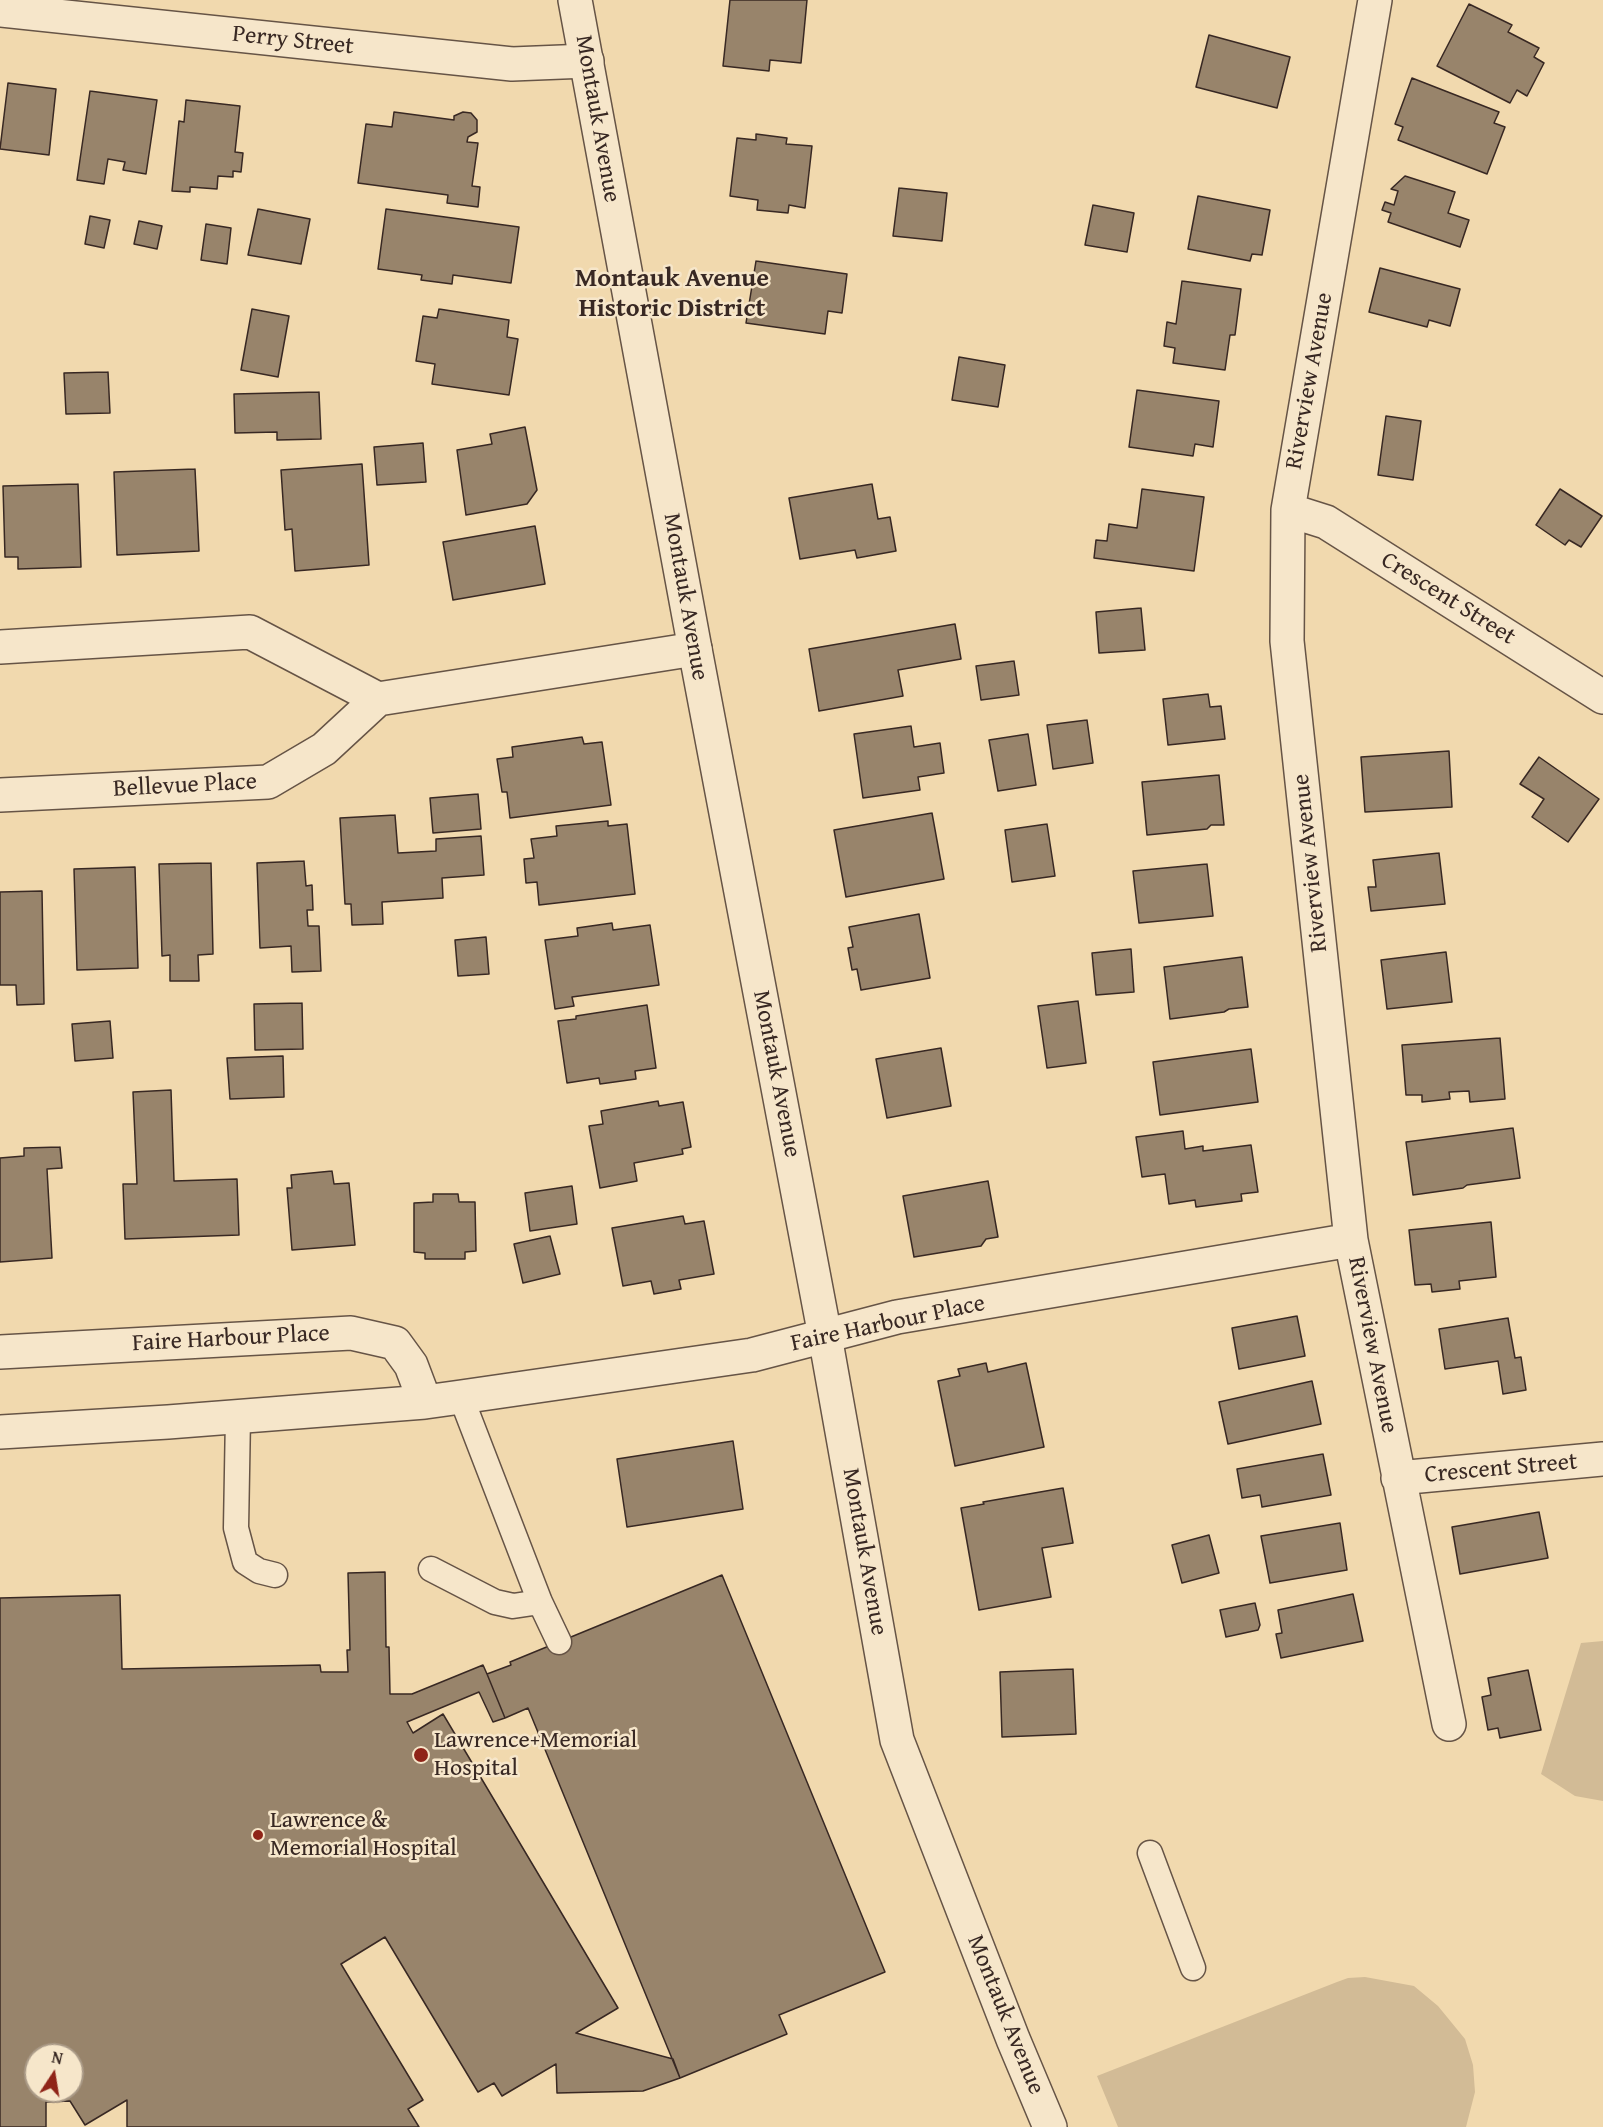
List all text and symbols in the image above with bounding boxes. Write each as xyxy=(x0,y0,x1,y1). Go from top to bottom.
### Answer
street label: Perry Street xyxy=(231,20,355,62)
street label: Montauk Avenue xyxy=(568,33,626,205)
district label: Montauk Avenue Historic District xyxy=(575,263,769,324)
street label: Riverview Avenue xyxy=(1280,290,1340,472)
street label: Montauk Avenue xyxy=(656,511,714,683)
street label: Crescent Street xyxy=(1375,546,1521,652)
street label: Bellevue Place xyxy=(112,768,258,804)
street label: Riverview Avenue xyxy=(1287,772,1335,954)
street label: Montauk Avenue xyxy=(746,988,806,1160)
street label: Riverview Avenue xyxy=(1341,1254,1403,1436)
street label: Faire Harbour Place xyxy=(788,1289,988,1359)
street label: Faire Harbour Place xyxy=(131,1319,331,1359)
street label: Crescent Street xyxy=(1423,1448,1579,1490)
street label: Montauk Avenue xyxy=(835,1466,893,1638)
place label: Lawrence+Memorial Hospital xyxy=(434,1727,637,1783)
marker: Lawrence+Memorial Hospital xyxy=(412,1746,430,1764)
place label: Lawrence & Memorial Hospital xyxy=(270,1807,457,1863)
marker: Lawrence & Memorial Hospital xyxy=(251,1828,265,1842)
street label: Montauk Avenue xyxy=(960,1931,1050,2099)
north arrow xyxy=(24,2043,84,2103)
text: N xyxy=(50,2044,65,2070)

